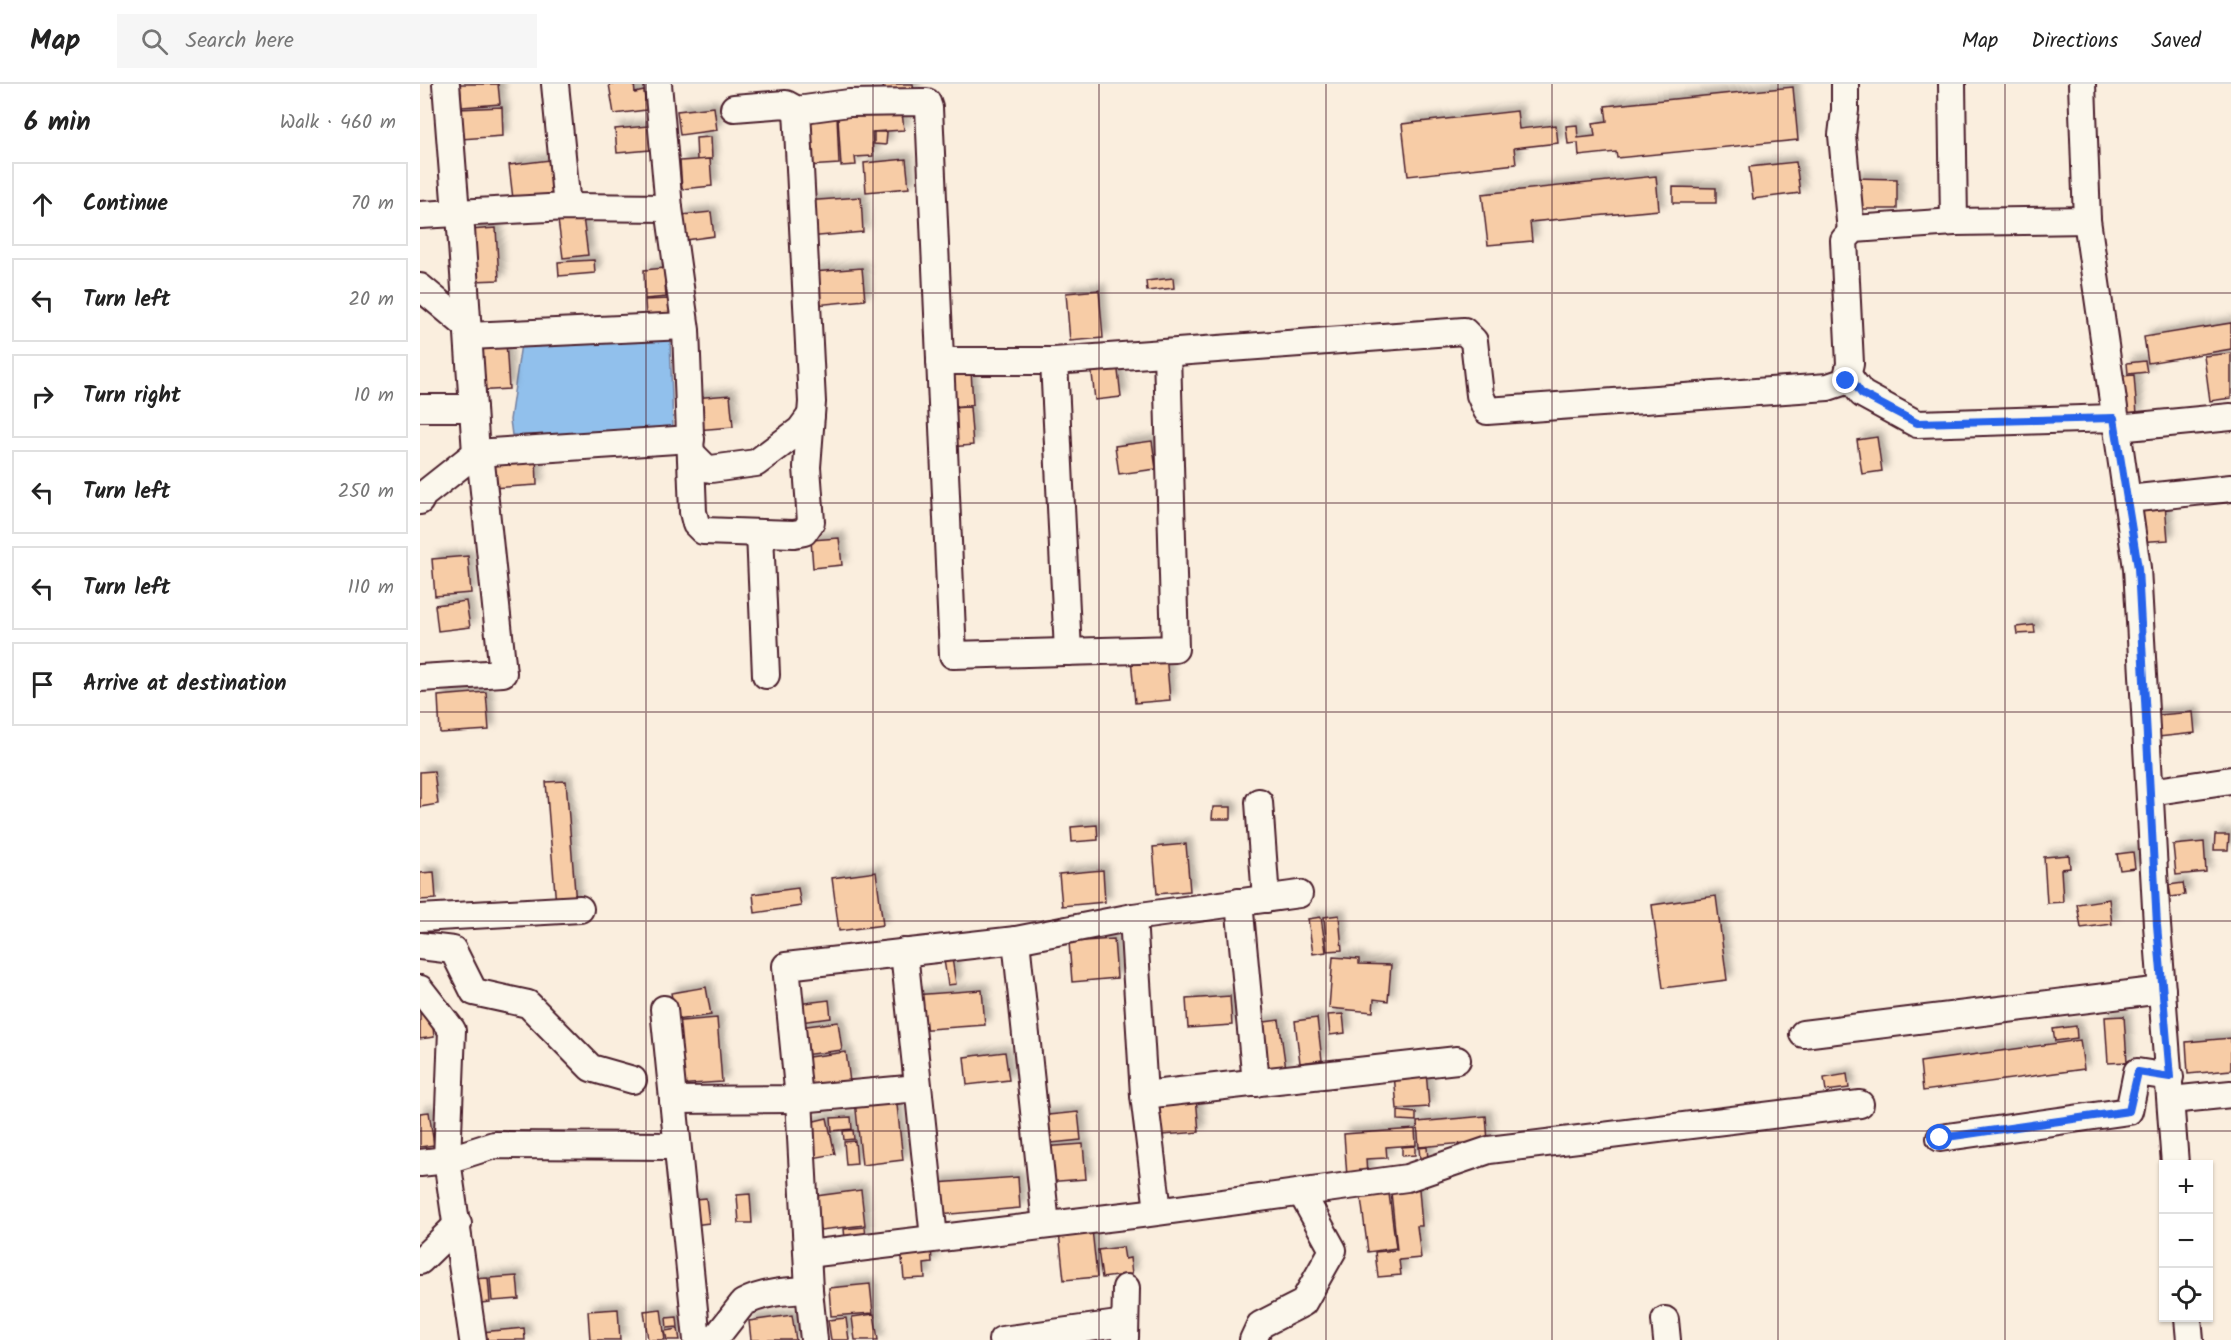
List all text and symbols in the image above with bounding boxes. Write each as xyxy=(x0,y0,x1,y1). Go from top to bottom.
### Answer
search box xyxy=(117,14,537,68)
text: Map xyxy=(30,19,81,64)
text: Search here xyxy=(186,24,294,59)
icon: search xyxy=(138,25,171,58)
text: Map xyxy=(1962,25,1998,58)
text: Directions xyxy=(2031,25,2118,58)
text: Saved xyxy=(2151,25,2201,58)
text: 6 min xyxy=(24,102,91,144)
text: Walk · 460 m xyxy=(280,107,396,139)
text: Continue xyxy=(83,187,168,222)
icon: ahead xyxy=(26,188,59,221)
text: 70 m xyxy=(351,188,394,220)
text: Turn left xyxy=(83,283,170,318)
icon: left xyxy=(26,284,59,317)
text: 20 m xyxy=(348,284,394,316)
route end xyxy=(1832,367,1858,393)
text: Turn right xyxy=(83,379,181,414)
icon: right xyxy=(26,380,59,413)
text: 10 m xyxy=(354,380,394,412)
text: Turn left xyxy=(83,475,170,510)
icon: left xyxy=(26,476,59,509)
text: 250 m xyxy=(338,476,394,508)
text: Turn left xyxy=(83,571,170,606)
icon: left xyxy=(26,572,59,605)
text: 110 m xyxy=(348,572,394,604)
text: Arrive at destination xyxy=(83,667,286,702)
icon: arrive xyxy=(26,668,59,701)
route start xyxy=(1926,1124,1952,1150)
map controls xyxy=(2159,1160,2213,1322)
button: + xyxy=(2159,1160,2213,1214)
button: − xyxy=(2159,1214,2213,1268)
button: locate xyxy=(2159,1268,2213,1322)

